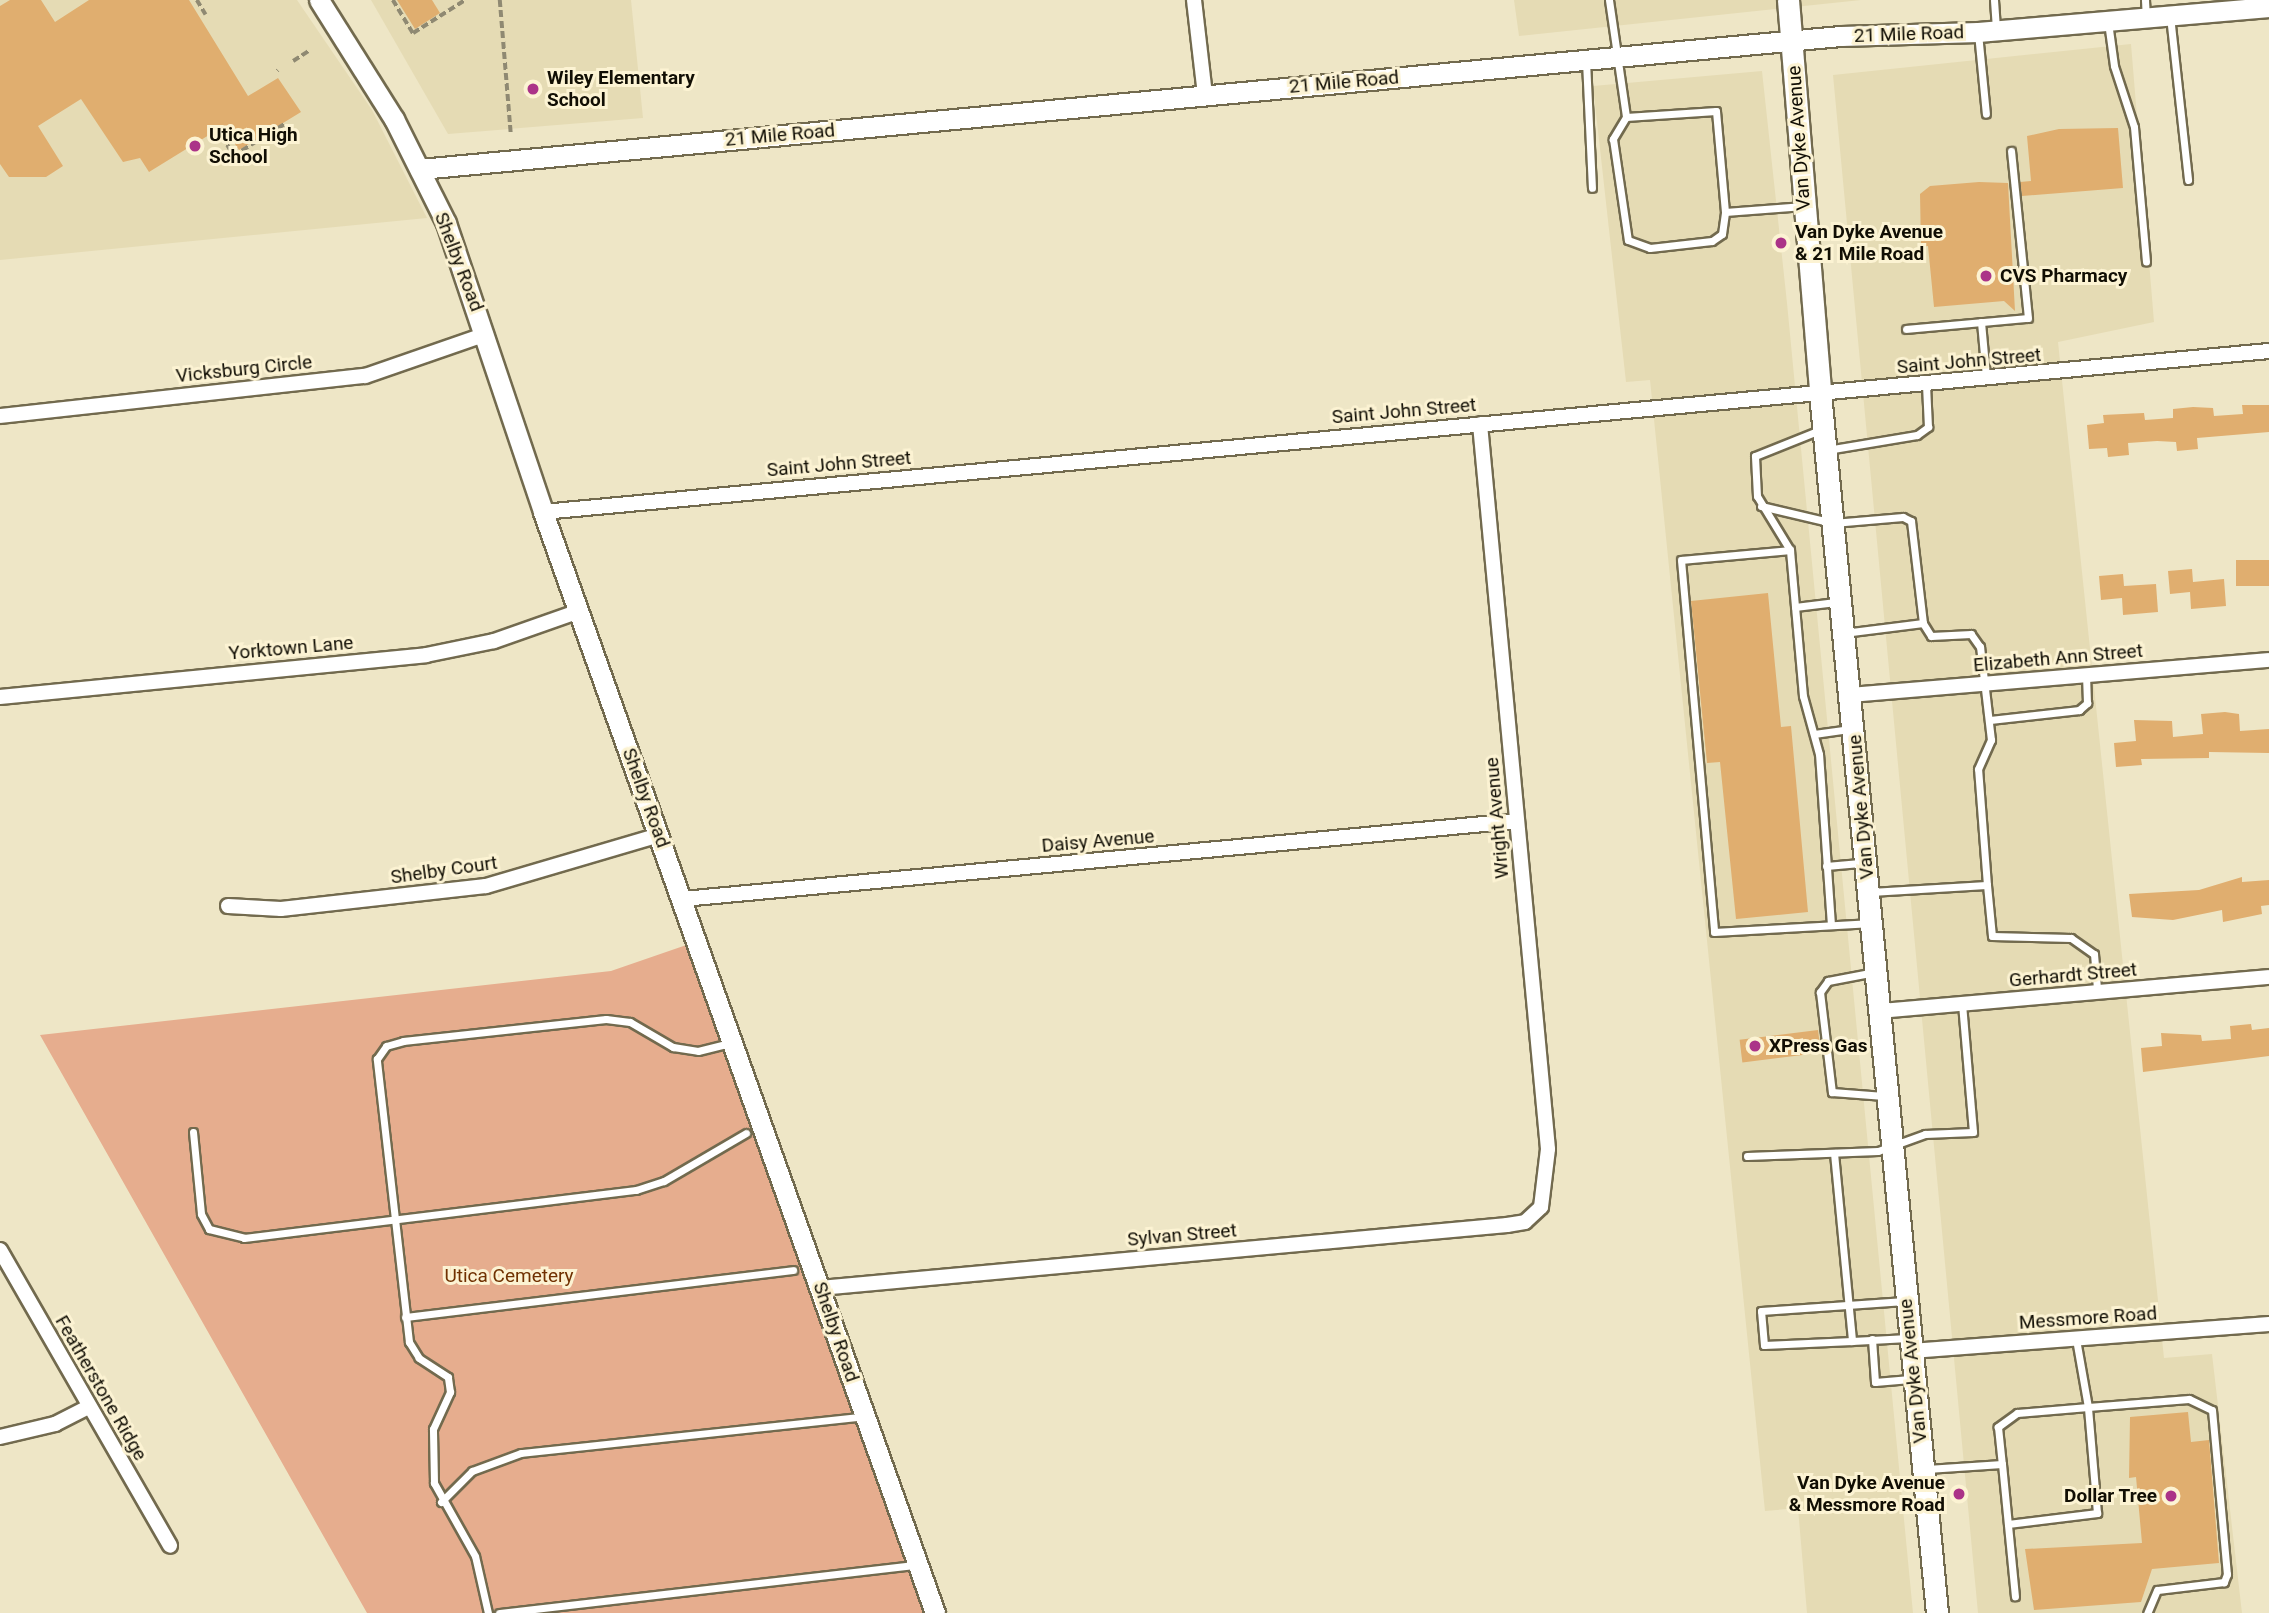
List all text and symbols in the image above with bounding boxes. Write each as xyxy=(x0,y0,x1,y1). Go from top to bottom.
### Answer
street label: 21 Mile Road xyxy=(1853,21,1965,47)
street label: Van Dyke Avenue xyxy=(1783,65,1815,211)
street label: 21 Mile Road xyxy=(1288,66,1400,98)
place label: Wiley Elementary School xyxy=(547,67,695,111)
marker: Wiley Elementary School xyxy=(525,81,541,97)
street label: 21 Mile Road xyxy=(724,119,836,151)
place label: Utica High School xyxy=(209,124,298,168)
marker: Utica High School xyxy=(187,138,203,154)
street label: Shelby Road xyxy=(430,209,488,315)
place label: Van Dyke Avenue & 21 Mile Road xyxy=(1795,221,1943,265)
marker: Van Dyke Avenue & 21 Mile Road xyxy=(1773,235,1789,251)
place label: CVS Pharmacy xyxy=(2000,265,2127,287)
marker: CVS Pharmacy xyxy=(1978,268,1994,284)
street label: Saint John Street xyxy=(1896,343,2042,379)
street label: Vicksburg Circle xyxy=(175,351,313,387)
street label: Saint John Street xyxy=(1331,393,1477,429)
street label: Saint John Street xyxy=(766,446,912,482)
street label: Yorktown Lane xyxy=(228,631,354,665)
street label: Elizabeth Ann Street xyxy=(1972,639,2144,677)
street label: Van Dyke Avenue xyxy=(1843,734,1879,880)
street label: Shelby Road xyxy=(617,745,675,851)
street label: Wright Avenue xyxy=(1480,756,1514,880)
street label: Daisy Avenue xyxy=(1041,825,1155,857)
street label: Shelby Court xyxy=(389,851,499,889)
street label: Gerhardt Street xyxy=(2008,958,2138,992)
place label: XPress Gas xyxy=(1769,1035,1867,1057)
marker: XPress Gas xyxy=(1747,1038,1763,1054)
street label: Sylvan Street xyxy=(1126,1219,1238,1251)
park label: Utica Cemetery xyxy=(444,1265,574,1287)
street label: Shelby Road xyxy=(808,1279,864,1385)
street label: Van Dyke Avenue xyxy=(1894,1298,1932,1444)
street label: Messmore Road xyxy=(2018,1302,2158,1334)
street label: Featherstone Ridge xyxy=(50,1311,152,1465)
place label: Van Dyke Avenue & Messmore Road xyxy=(1789,1472,1945,1516)
place label: Dollar Tree xyxy=(2064,1485,2157,1507)
marker: Van Dyke Avenue & Messmore Road xyxy=(1951,1486,1967,1502)
marker: Dollar Tree xyxy=(2163,1488,2179,1504)

